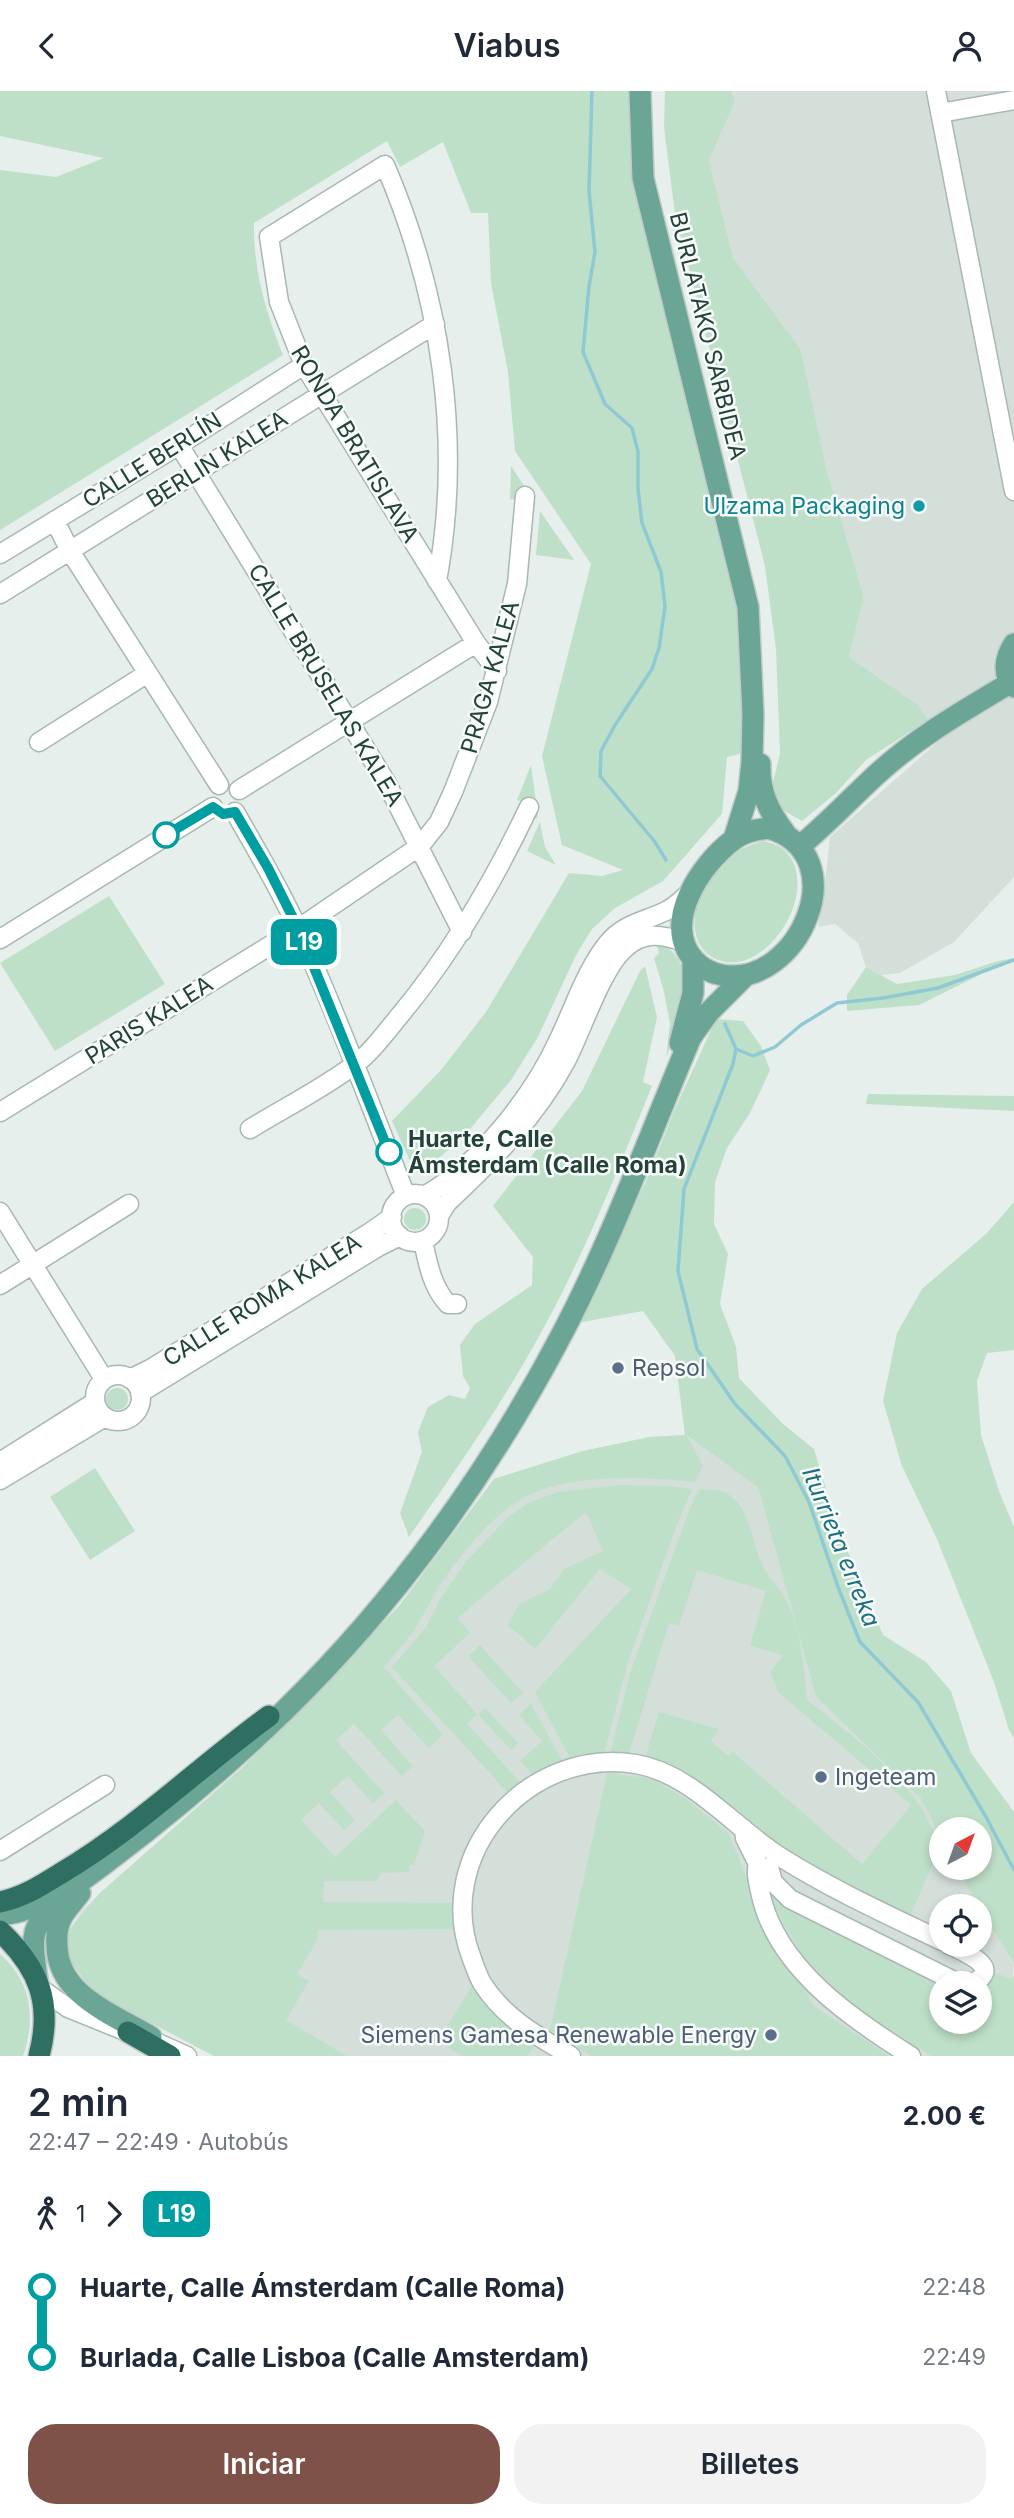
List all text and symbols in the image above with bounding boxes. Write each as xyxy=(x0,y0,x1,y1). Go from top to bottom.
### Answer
text: Viabus xyxy=(453,26,561,65)
icon: back xyxy=(28,27,66,65)
icon: person xyxy=(948,27,986,65)
street label: BURLATAKO SARBIDEA xyxy=(664,209,752,463)
street label: RONDA BRATISLAVA xyxy=(285,340,425,548)
street label: BERLIN KALEA xyxy=(141,404,293,513)
street label: CALLE BERLÍN xyxy=(77,406,227,514)
place label: Ulzama Packaging xyxy=(704,492,905,520)
marker: Ulzama Packaging xyxy=(911,498,927,514)
street label: CALLE BRUSELAS KALEA xyxy=(242,559,410,812)
street label: PRAGA KALEA xyxy=(455,597,525,757)
unlabelled marker xyxy=(153,822,179,848)
line badge: L19 xyxy=(264,919,344,965)
text: L19 xyxy=(285,927,323,956)
street label: PARIS KALEA xyxy=(80,970,218,1070)
place label: Huarte, Calle Ámsterdam (Calle Roma) xyxy=(408,1125,687,1179)
marker: Huarte, Calle Ámsterdam (Calle Roma) xyxy=(376,1139,402,1165)
street label: CALLE ROMA KALEA xyxy=(158,1228,366,1372)
place label: Repsol xyxy=(632,1354,705,1382)
marker: Repsol xyxy=(610,1360,626,1376)
water label: Iturrieta erreka xyxy=(796,1463,887,1631)
place label: Ingeteam xyxy=(835,1763,936,1791)
marker: Ingeteam xyxy=(813,1769,829,1785)
north arrow xyxy=(929,1817,992,1879)
map controls xyxy=(929,1817,992,2034)
button: locate xyxy=(929,1894,992,1957)
button: layers xyxy=(929,1971,992,2034)
place label: Siemens Gamesa Renewable Energy xyxy=(360,2021,757,2049)
marker: Siemens Gamesa Renewable Energy xyxy=(763,2027,779,2043)
text: 2 min xyxy=(28,2079,129,2125)
text: 2.00 € xyxy=(903,2100,986,2131)
text: 22:47 – 22:49 · Autobús xyxy=(28,2128,289,2156)
icon: walk xyxy=(28,2195,66,2233)
icon: forward xyxy=(95,2195,133,2233)
text: L19 xyxy=(157,2199,196,2228)
text: 1 xyxy=(76,2200,85,2228)
text: Huarte, Calle Ámsterdam (Calle Roma) xyxy=(80,2272,566,2303)
text: 22:48 xyxy=(922,2273,986,2301)
text: Burlada, Calle Lisboa (Calle Amsterdam) xyxy=(80,2342,590,2373)
text: 22:49 xyxy=(922,2343,986,2371)
button: Iniciar xyxy=(28,2424,500,2504)
button: Billetes xyxy=(514,2424,986,2504)

